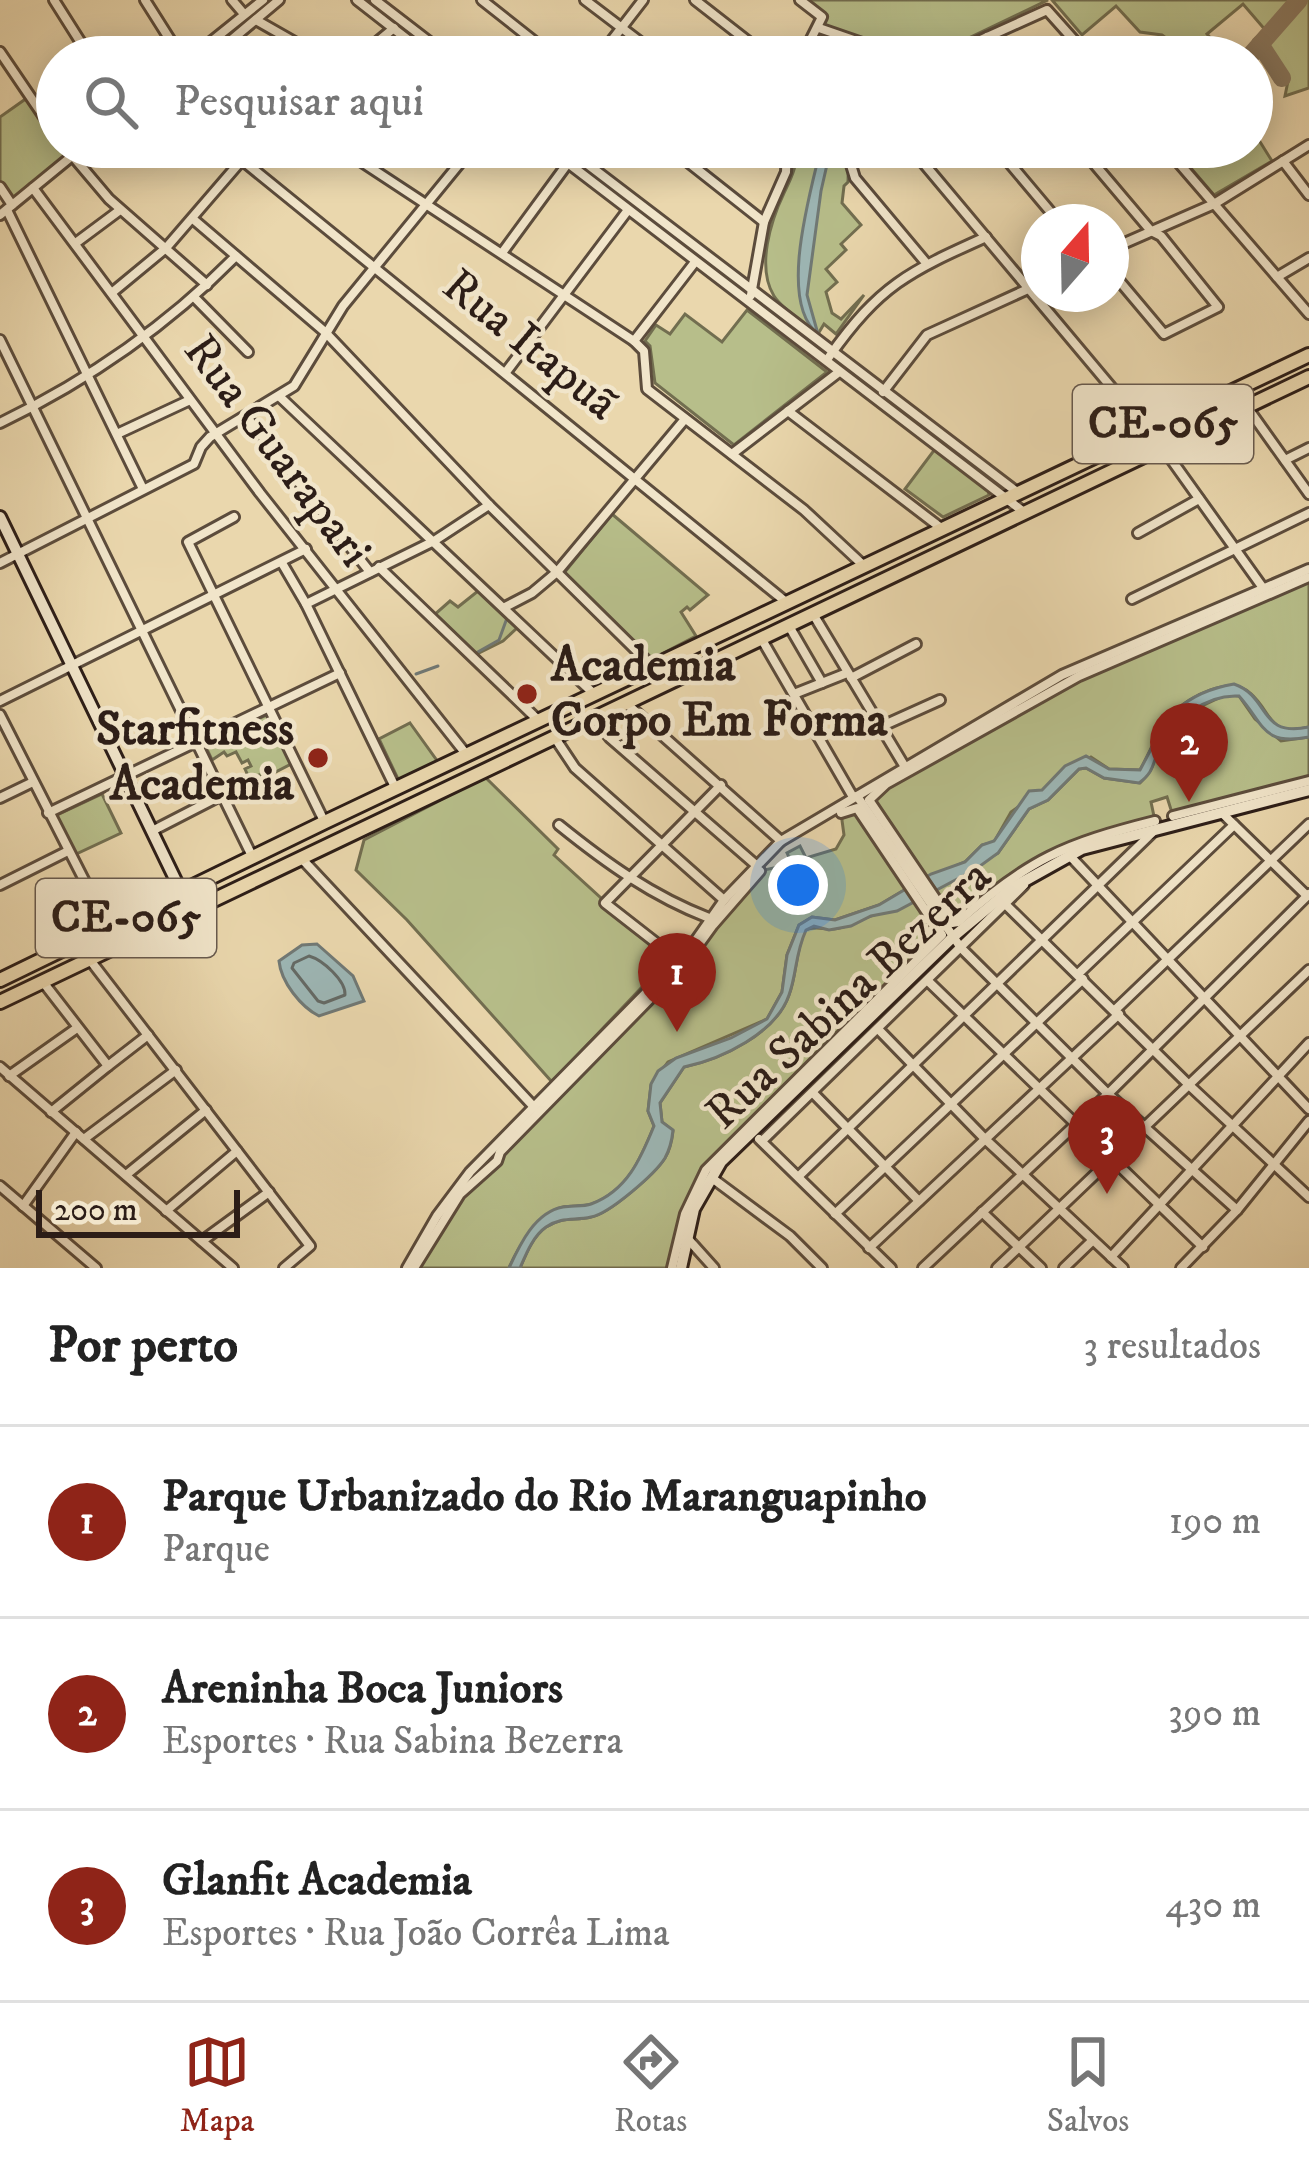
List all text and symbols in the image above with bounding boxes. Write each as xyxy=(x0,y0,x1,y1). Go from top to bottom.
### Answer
search box xyxy=(36,36,1273,168)
icon: search xyxy=(78,69,144,135)
text: Pesquisar aqui xyxy=(174,74,424,130)
north arrow xyxy=(1021,204,1129,312)
street label: Rua Itapuã xyxy=(430,256,630,434)
street label: Rua Guarapari xyxy=(170,323,384,579)
road number: CE-065 xyxy=(1073,385,1253,463)
place label: Academia Corpo Em Forma xyxy=(550,636,888,751)
marker: Academia Corpo Em Forma xyxy=(514,681,540,707)
place label: Starfitness Academia xyxy=(96,700,295,815)
pin: 2 xyxy=(1150,703,1228,802)
marker: Starfitness Academia xyxy=(305,745,331,771)
street label: Rua Sabina Bezerra xyxy=(694,847,1005,1143)
your location xyxy=(768,855,828,915)
road number: CE-065 xyxy=(36,879,216,957)
pin: 1 xyxy=(638,933,716,1032)
pin: 3 xyxy=(1068,1095,1146,1194)
scale bar xyxy=(36,1184,240,1237)
text: 200 m xyxy=(54,1190,138,1231)
text: Por perto xyxy=(48,1314,238,1378)
text: 3 resultados xyxy=(1084,1322,1261,1371)
text: Parque Urbanizado do Rio Maranguapinho xyxy=(162,1469,927,1525)
text: 1 xyxy=(80,1497,94,1546)
text: 190 m xyxy=(1169,1497,1261,1546)
text: Parque xyxy=(162,1525,270,1574)
text: Areninha Boca Juniors xyxy=(162,1661,563,1717)
text: 2 xyxy=(77,1689,97,1738)
text: 390 m xyxy=(1168,1689,1261,1738)
text: Esportes · Rua Sabina Bezerra xyxy=(162,1717,623,1766)
text: Glanfit Academia xyxy=(162,1853,472,1909)
text: 3 xyxy=(80,1881,94,1930)
text: 430 m xyxy=(1165,1881,1261,1930)
text: Esportes · Rua João Corrêa Lima xyxy=(162,1909,670,1958)
tab: Mapa xyxy=(180,2029,254,2142)
tab: Rotas xyxy=(614,2029,687,2142)
tab: Salvos xyxy=(1047,2029,1129,2142)

